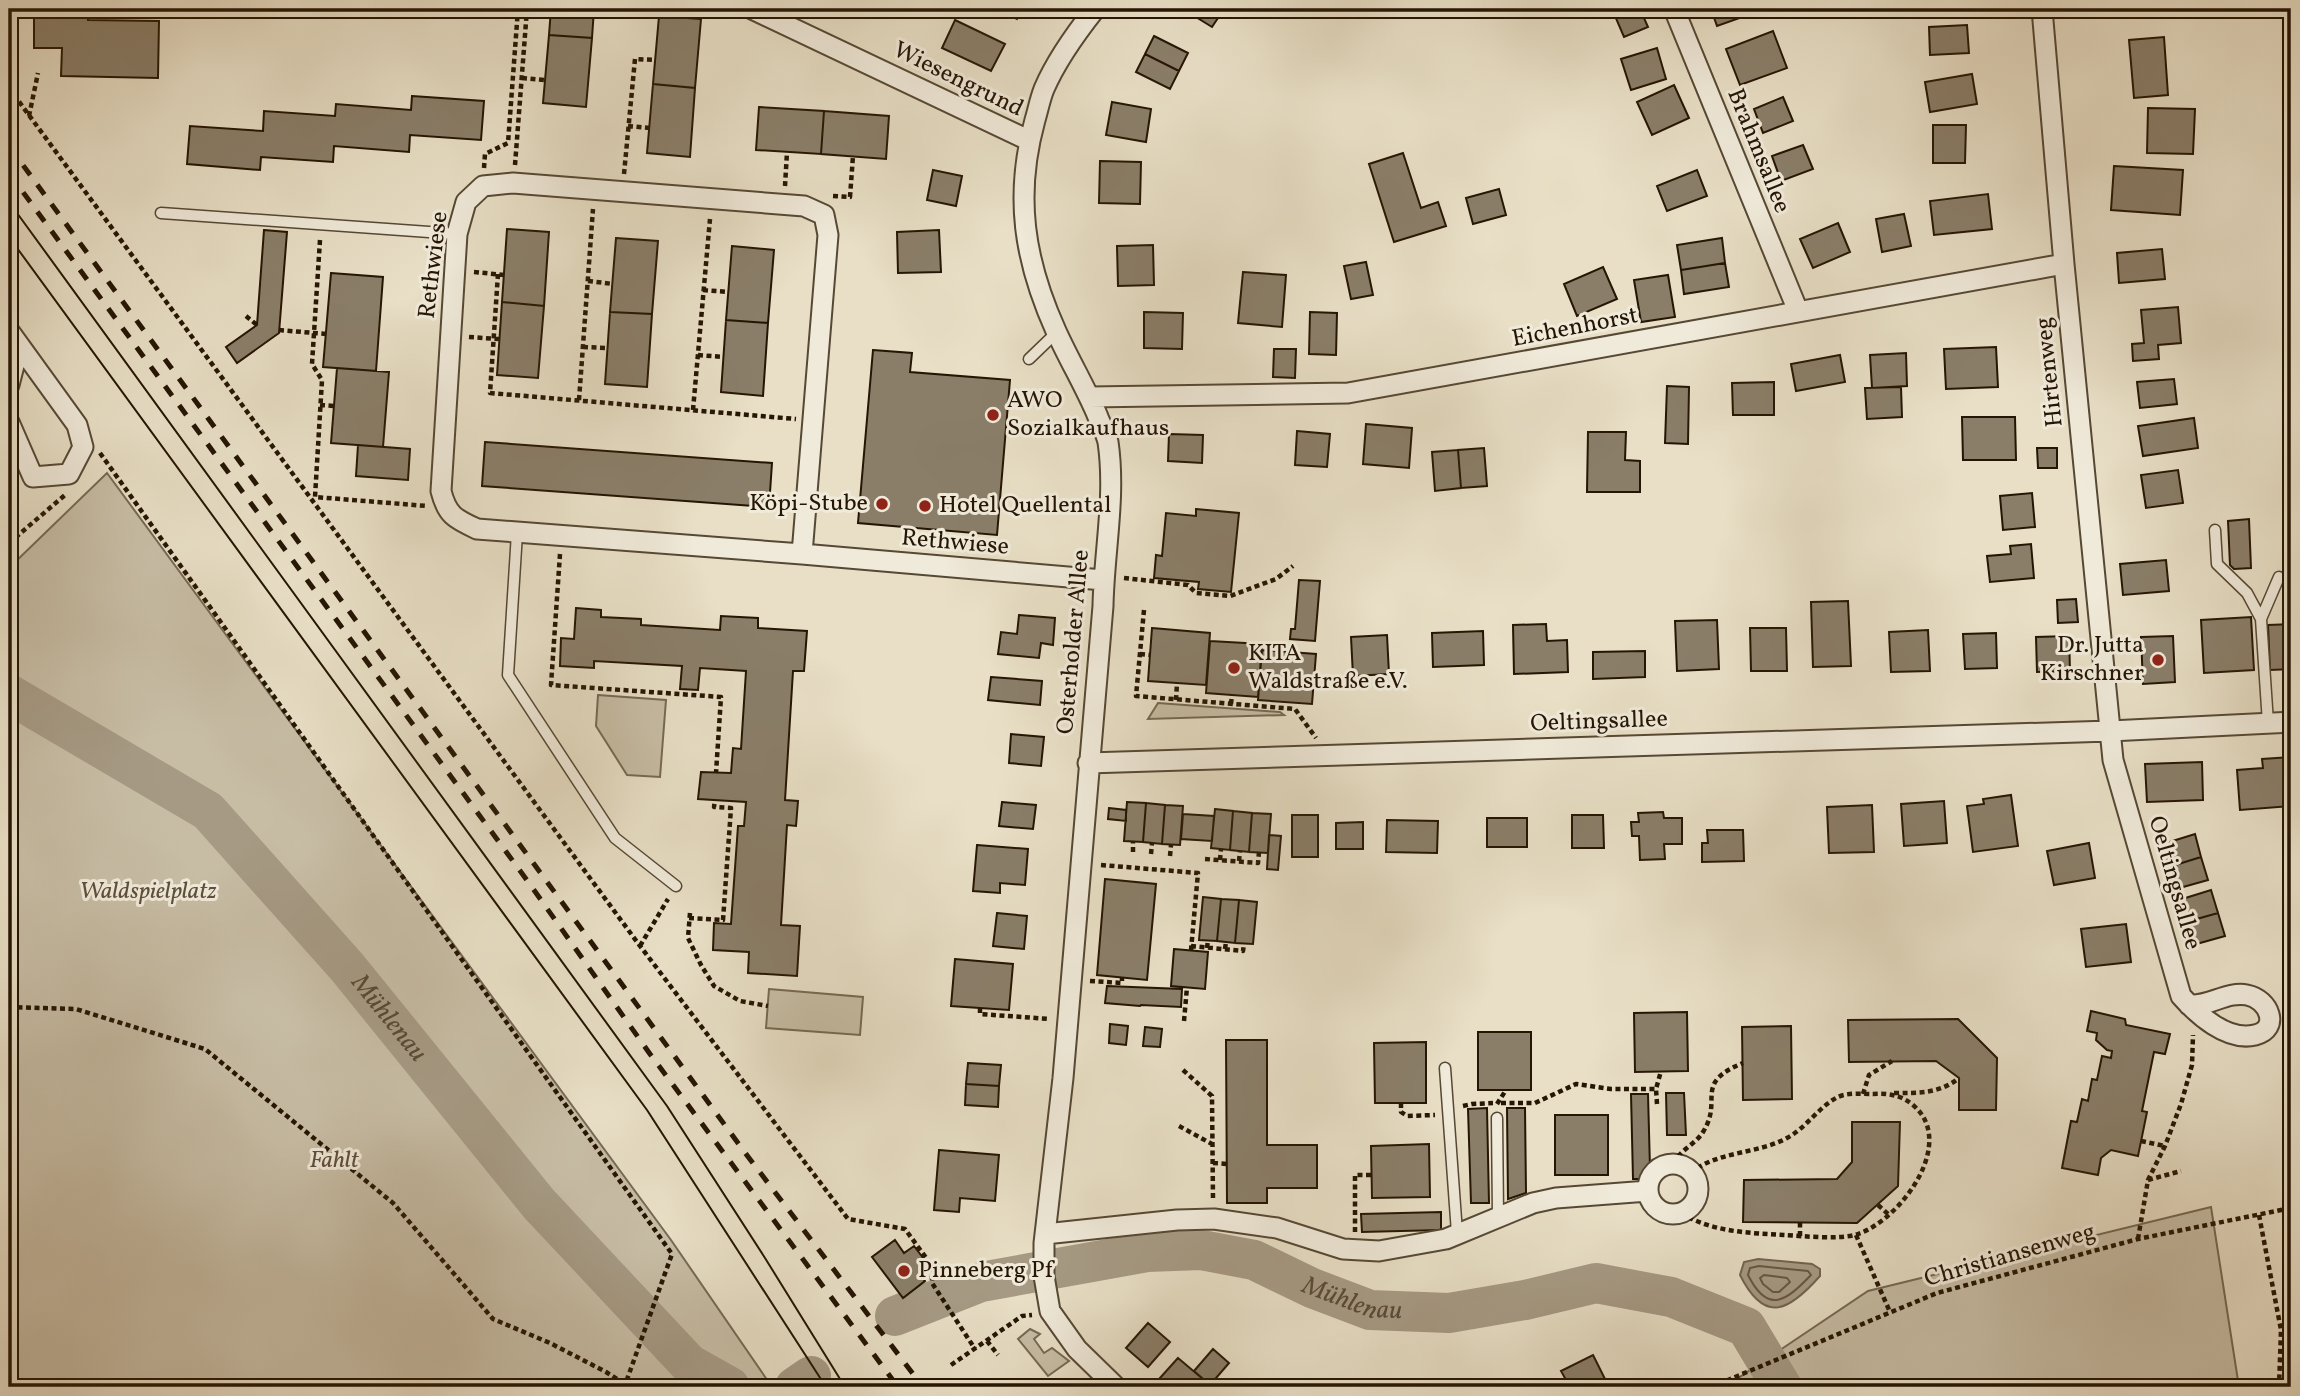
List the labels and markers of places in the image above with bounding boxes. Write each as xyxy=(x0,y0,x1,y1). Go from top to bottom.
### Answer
place label: AWO Sozialkaufhaus xyxy=(1007,384,1169,446)
marker: AWO Sozialkaufhaus xyxy=(985,407,1001,423)
place label: Köpi-Stube xyxy=(749,487,868,521)
place label: Hotel Quellental xyxy=(939,489,1111,523)
marker: Köpi-Stube xyxy=(874,496,890,512)
marker: Hotel Quellental xyxy=(917,498,933,514)
place label: Dr. Jutta Kirschner xyxy=(2040,629,2144,691)
place label: KITA Waldstraße e.V. xyxy=(1248,637,1408,699)
marker: Dr. Jutta Kirschner xyxy=(2150,652,2166,668)
marker: KITA Waldstraße e.V. xyxy=(1226,660,1242,676)
place label: Pinneberg Pf xyxy=(918,1254,1056,1288)
marker: Pinneberg Pf xyxy=(896,1263,912,1279)

